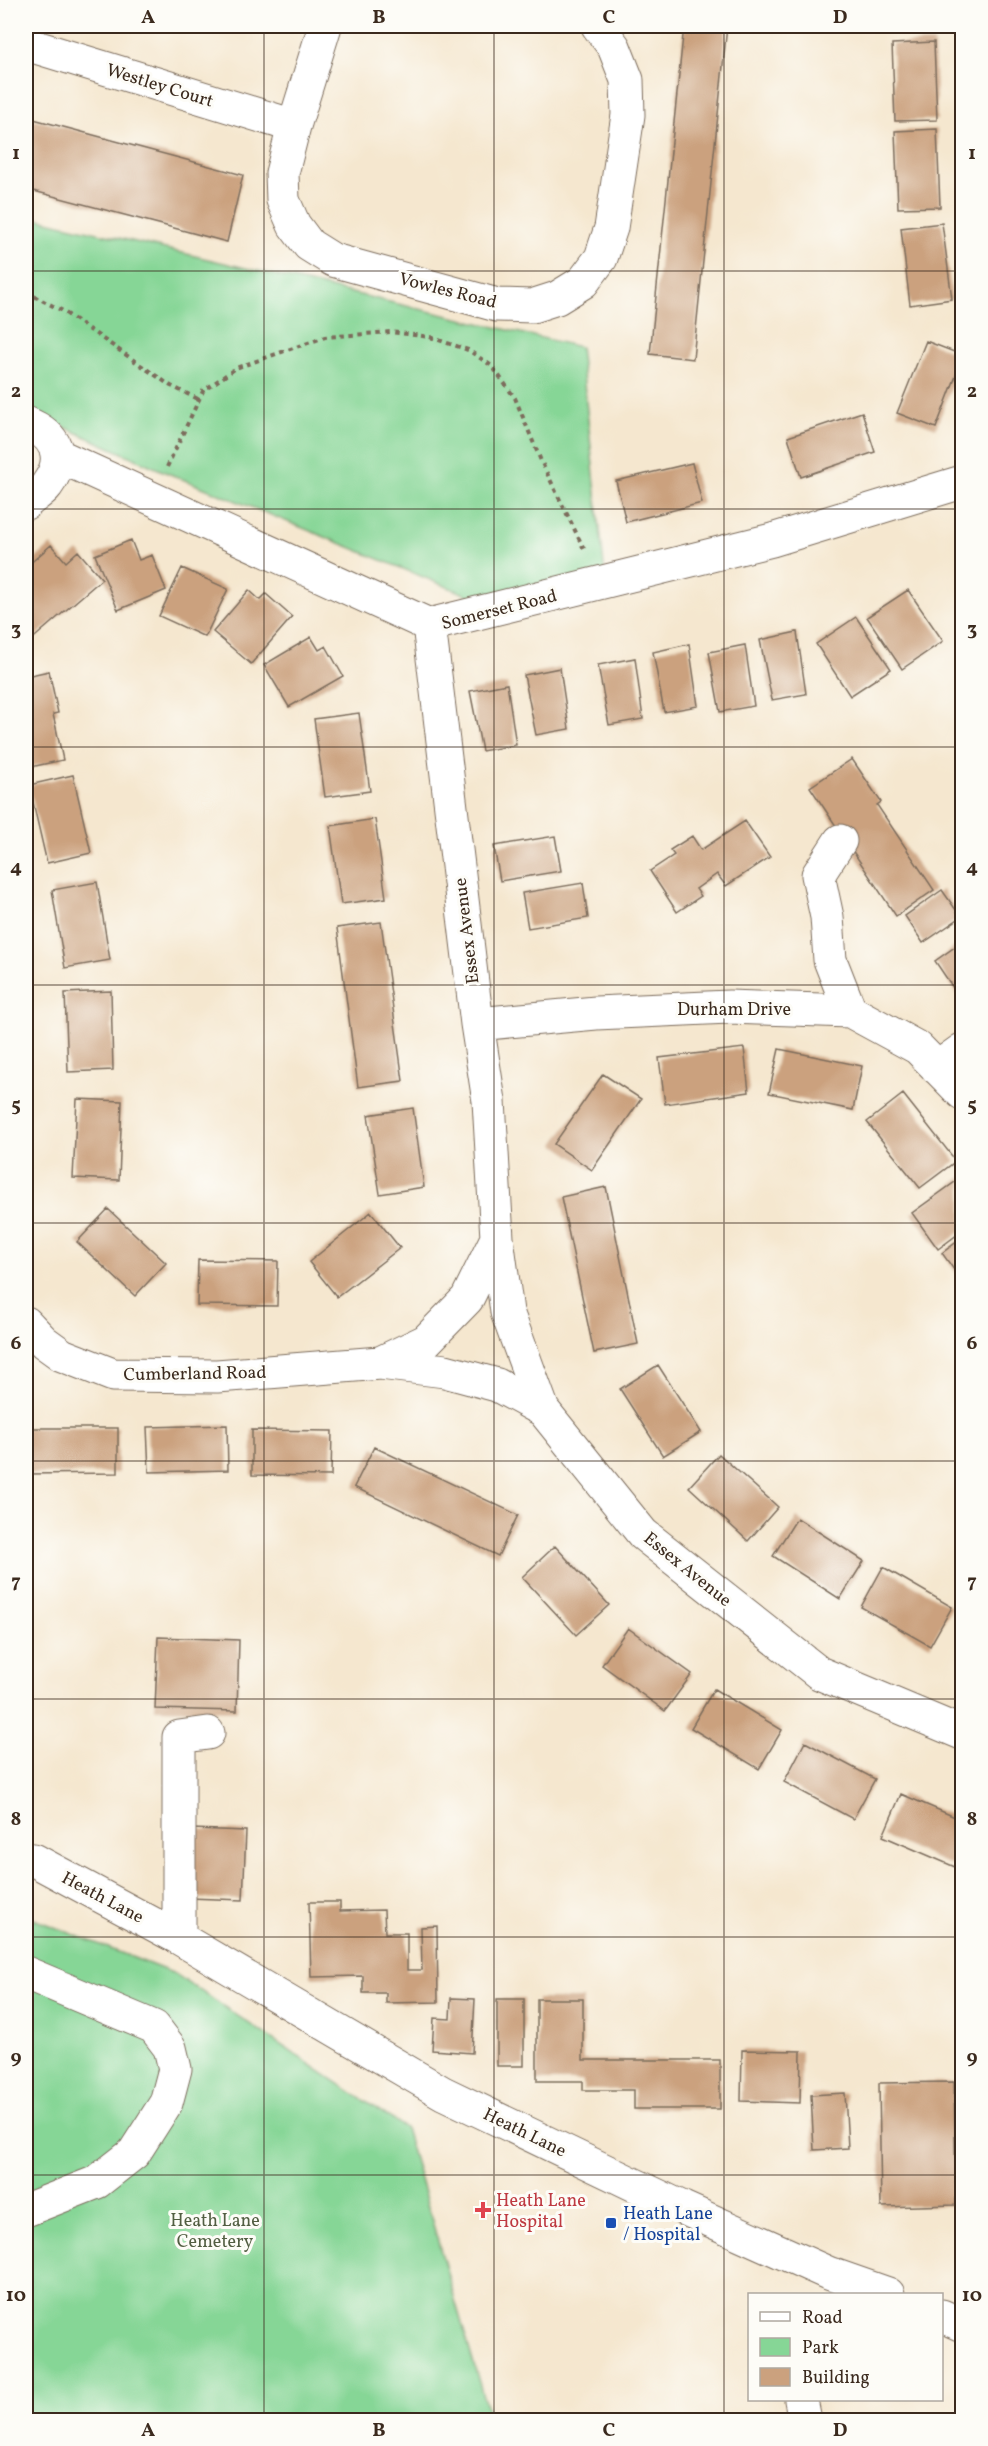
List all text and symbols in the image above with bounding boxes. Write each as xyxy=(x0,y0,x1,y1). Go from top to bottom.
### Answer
text: A xyxy=(141,4,155,32)
text: B xyxy=(372,4,386,32)
text: C xyxy=(603,4,616,32)
text: D xyxy=(833,4,847,32)
street label: Westley Court xyxy=(103,58,216,115)
text: 1 xyxy=(12,140,20,168)
text: 1 xyxy=(968,140,976,168)
street label: Vowles Road xyxy=(396,267,499,316)
text: 2 xyxy=(11,378,21,406)
text: 2 xyxy=(967,378,977,406)
street label: Somerset Road xyxy=(439,584,560,637)
text: 3 xyxy=(11,616,21,644)
text: 3 xyxy=(967,616,977,644)
text: 4 xyxy=(10,854,22,882)
text: 4 xyxy=(966,854,978,882)
street label: Essex Avenue xyxy=(449,876,486,985)
street label: Durham Drive xyxy=(677,998,791,1023)
text: 5 xyxy=(11,1092,21,1120)
text: 5 xyxy=(967,1092,977,1120)
text: 6 xyxy=(11,1330,22,1358)
text: 6 xyxy=(967,1330,978,1358)
street label: Cumberland Road xyxy=(123,1361,267,1388)
street label: Essex Avenue xyxy=(638,1527,736,1613)
text: 7 xyxy=(11,1568,21,1596)
text: 7 xyxy=(967,1568,977,1596)
text: 8 xyxy=(11,1806,21,1834)
text: 8 xyxy=(967,1806,977,1834)
street label: Heath Lane xyxy=(57,1866,148,1930)
text: 9 xyxy=(10,2044,22,2072)
text: 9 xyxy=(966,2044,978,2072)
street label: Heath Lane xyxy=(479,2102,570,2164)
place label: Heath Lane Hospital xyxy=(496,2189,586,2235)
marker: Heath Lane Hospital xyxy=(474,2201,492,2219)
place label: Heath Lane / Hospital xyxy=(623,2202,713,2248)
park label: Heath Lane Cemetery xyxy=(170,2209,260,2255)
marker: Heath Lane / Hospital xyxy=(604,2216,618,2230)
text: 10 xyxy=(6,2282,26,2310)
text: 10 xyxy=(962,2282,982,2310)
legend xyxy=(748,2293,943,2401)
text: Road xyxy=(802,2306,843,2331)
text: Park xyxy=(802,2336,839,2361)
text: Building xyxy=(802,2366,870,2391)
text: A xyxy=(141,2417,155,2445)
text: B xyxy=(372,2417,386,2445)
text: C xyxy=(603,2417,616,2445)
text: D xyxy=(833,2417,847,2445)

